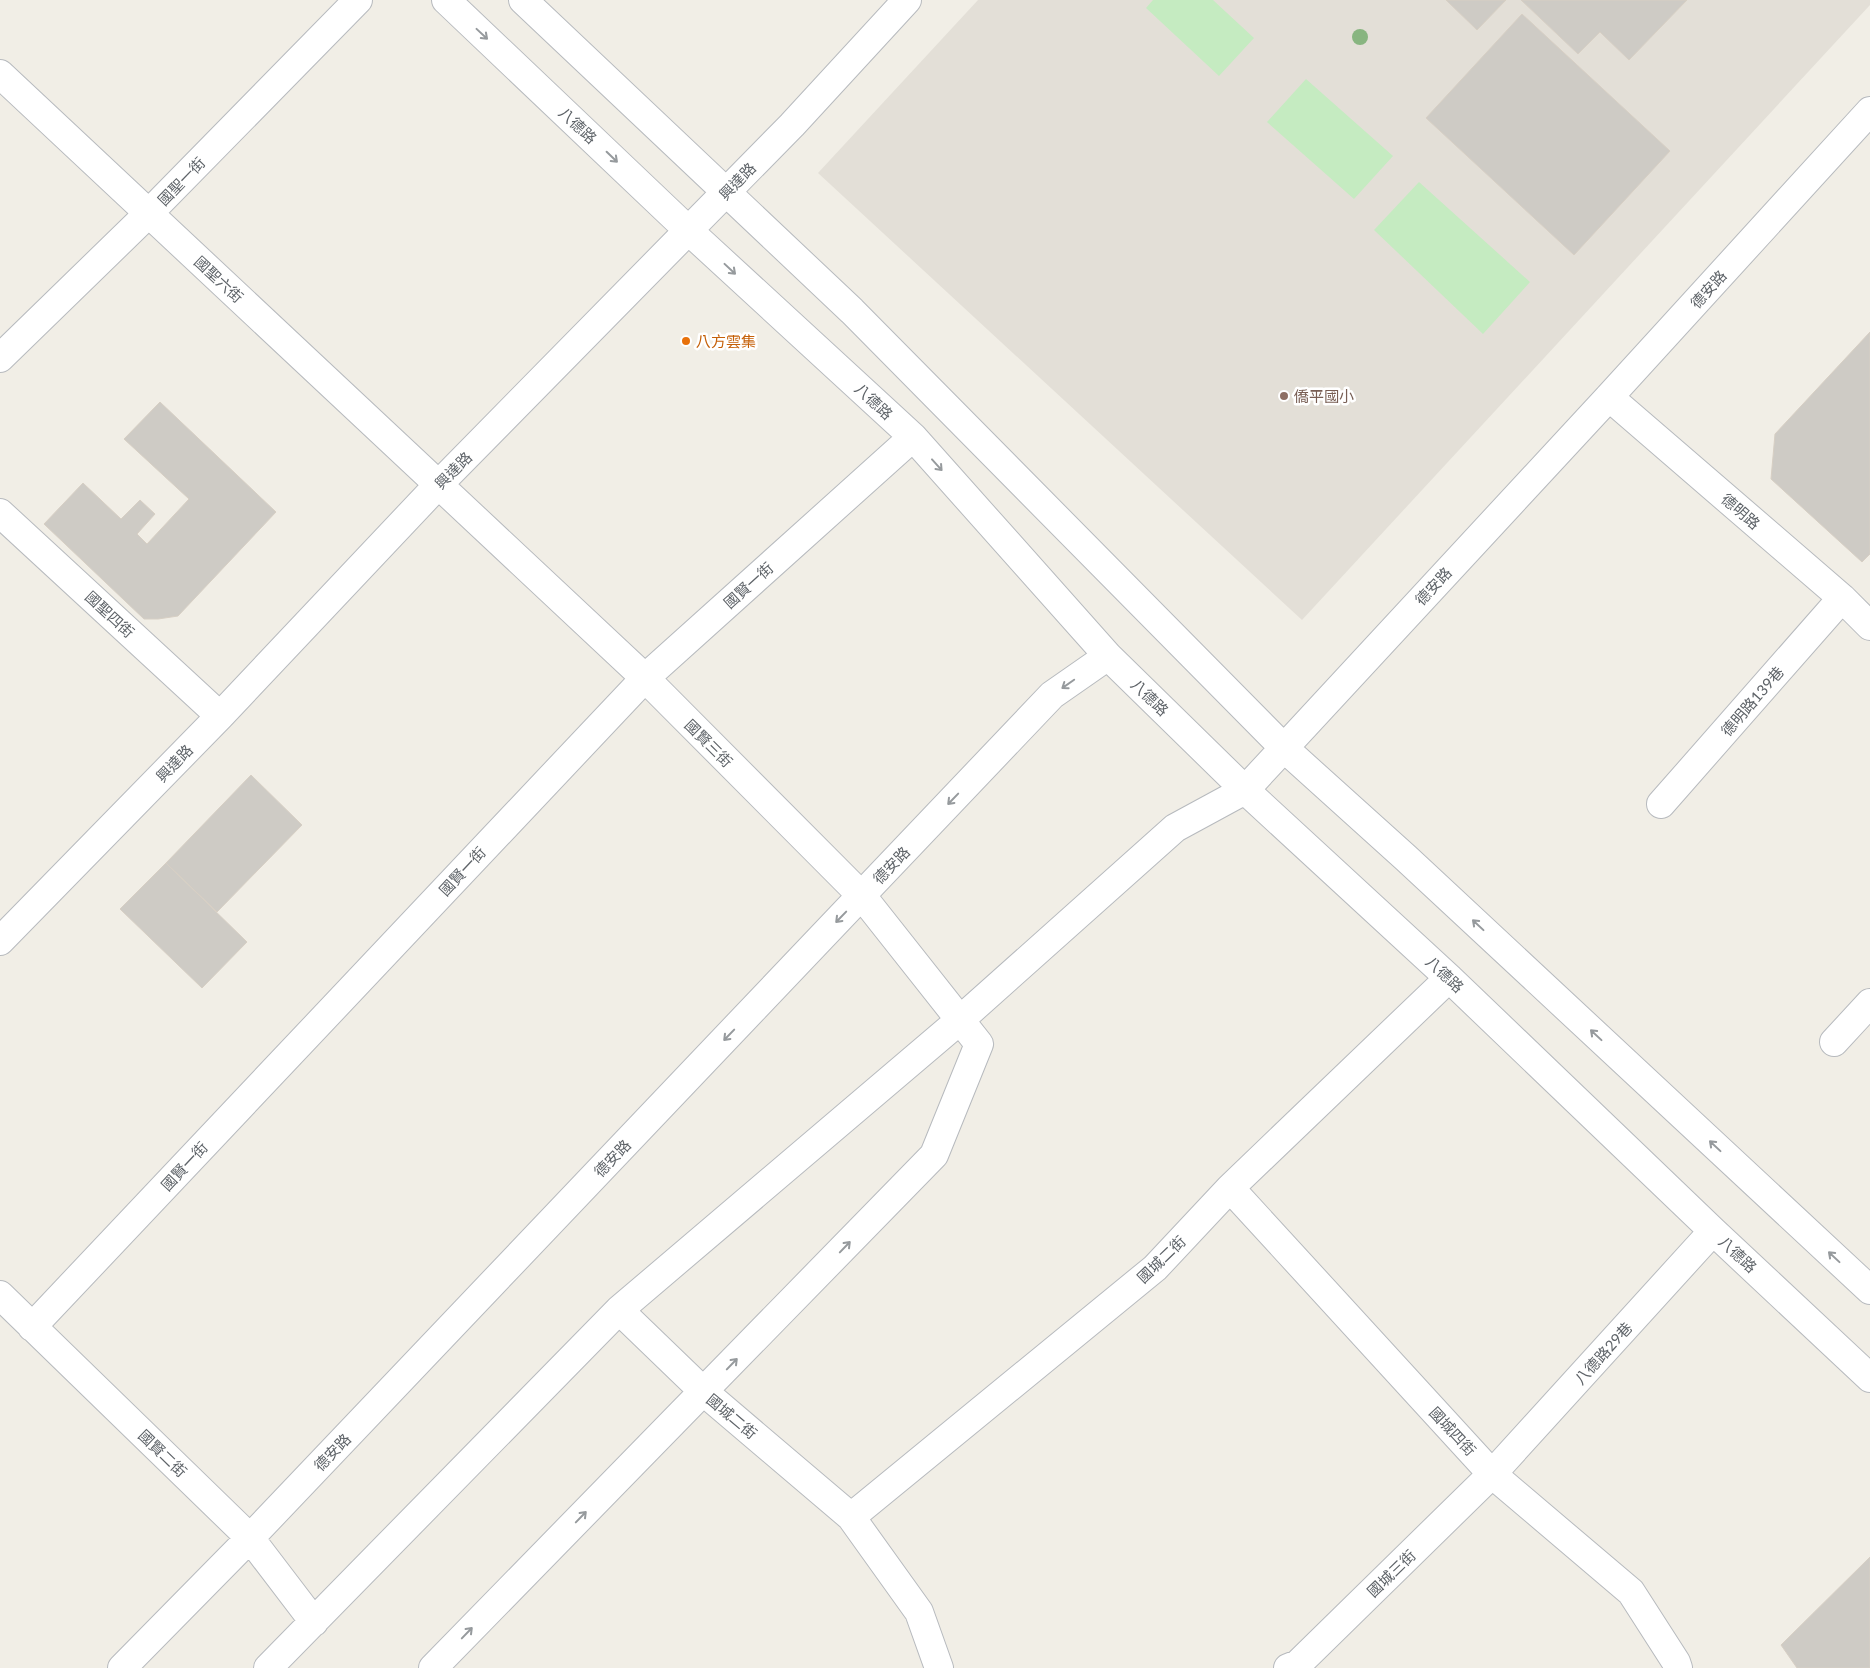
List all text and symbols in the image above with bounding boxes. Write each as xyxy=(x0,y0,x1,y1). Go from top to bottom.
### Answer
one-way arrow xyxy=(475,28,488,40)
street label: 八德路 xyxy=(555,103,601,147)
one-way arrow xyxy=(606,151,619,163)
street label: 國聖一街 xyxy=(154,153,208,209)
street label: 興達路 xyxy=(715,159,759,203)
street label: 國聖六街 xyxy=(191,252,247,306)
one-way arrow xyxy=(724,263,737,275)
street label: 德安路 xyxy=(1686,266,1730,312)
place label: 八方雲集 xyxy=(696,332,756,350)
marker: 八方雲集 xyxy=(680,335,692,347)
street label: 八德路 xyxy=(851,379,897,423)
place label: 僑平國小 xyxy=(1294,387,1354,405)
marker: 僑平國小 xyxy=(1278,390,1290,402)
street label: 興達路 xyxy=(431,448,475,492)
one-way arrow xyxy=(931,458,943,471)
street label: 德明路 xyxy=(1718,489,1764,533)
street label: 國賢一街 xyxy=(720,558,776,612)
street label: 德安路 xyxy=(1411,563,1455,609)
street label: 國聖四街 xyxy=(82,587,138,641)
street label: 德明路139巷 xyxy=(1717,663,1787,739)
street label: 八德路 xyxy=(1128,675,1172,719)
one-way arrow xyxy=(1061,679,1075,689)
street label: 國賢三街 xyxy=(681,715,737,771)
street label: 興達路 xyxy=(152,741,196,785)
one-way arrow xyxy=(947,793,959,805)
street label: 國賢一街 xyxy=(435,843,489,899)
street label: 德安路 xyxy=(869,843,913,887)
one-way arrow xyxy=(835,911,847,923)
one-way arrow xyxy=(1471,919,1484,931)
street label: 八德路 xyxy=(1422,952,1468,996)
one-way arrow xyxy=(723,1028,735,1041)
one-way arrow xyxy=(1590,1029,1603,1041)
street label: 德安路 xyxy=(590,1136,634,1180)
street label: 國賢一街 xyxy=(157,1138,211,1194)
one-way arrow xyxy=(1709,1140,1722,1152)
street label: 國城二街 xyxy=(1133,1232,1189,1286)
street label: 八德路 xyxy=(1715,1232,1761,1276)
one-way arrow xyxy=(839,1240,851,1253)
one-way arrow xyxy=(1828,1251,1841,1263)
street label: 八德路29巷 xyxy=(1570,1318,1636,1388)
one-way arrow xyxy=(726,1357,738,1370)
street label: 國城二街 xyxy=(703,1390,761,1442)
street label: 國城四街 xyxy=(1426,1403,1480,1459)
street label: 國賢二街 xyxy=(135,1426,191,1480)
street label: 德安路 xyxy=(310,1430,354,1474)
one-way arrow xyxy=(575,1511,587,1523)
street label: 國城三街 xyxy=(1363,1546,1419,1600)
one-way arrow xyxy=(461,1627,474,1639)

